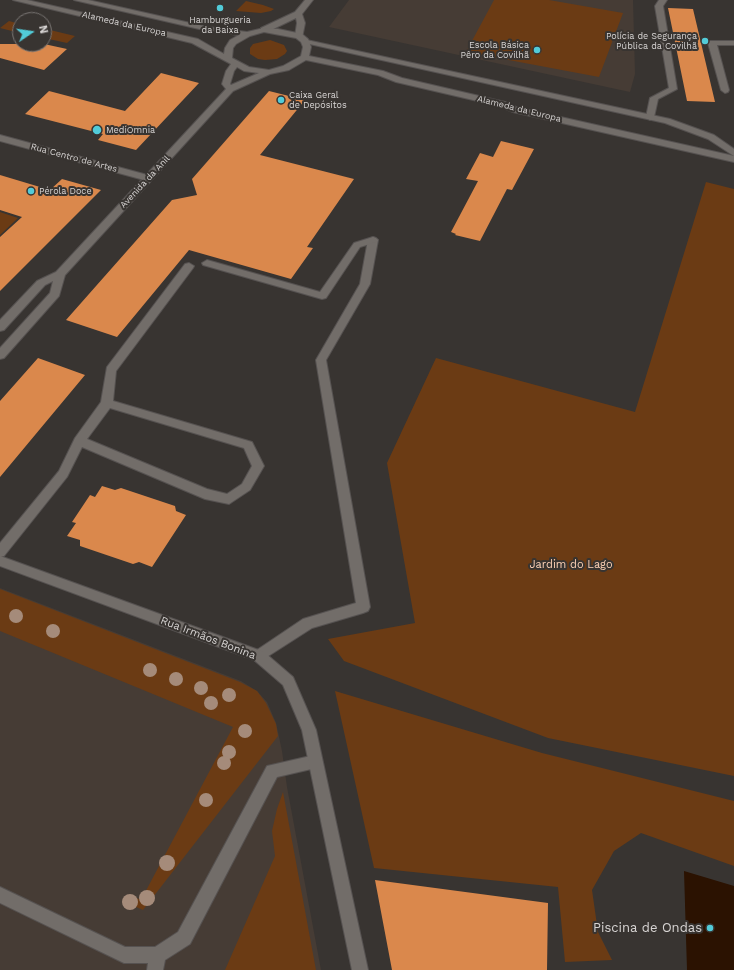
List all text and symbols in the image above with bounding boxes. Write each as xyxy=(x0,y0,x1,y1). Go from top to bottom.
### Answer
marker: Hamburgueria da Baixa xyxy=(215,3,225,13)
street label: Alameda da Europa xyxy=(81,9,167,39)
north arrow xyxy=(12,12,52,52)
place label: Hamburgueria da Baixa xyxy=(189,15,251,36)
text: N xyxy=(36,24,50,35)
place label: Polícia de Segurança Pública da Covilhã xyxy=(606,31,697,52)
marker: Polícia de Segurança Pública da Covilhã xyxy=(700,36,710,46)
place label: Escola Básica Pêro da Covilhã xyxy=(461,40,529,61)
marker: Escola Básica Pêro da Covilhã xyxy=(532,45,542,55)
place label: Caixa Geral de Depósitos xyxy=(289,90,347,111)
street label: Alameda da Europa xyxy=(476,93,562,125)
marker: Caixa Geral de Depósitos xyxy=(276,95,286,105)
marker: MediOmnia xyxy=(91,124,103,136)
place label: MediOmnia xyxy=(106,125,155,135)
street label: Rua Centro de Artes xyxy=(30,141,118,175)
street label: Avenida da Anil xyxy=(118,154,172,210)
marker: Pérola Doce xyxy=(26,186,36,196)
place label: Pérola Doce xyxy=(39,186,92,196)
park label: Jardim do Lago xyxy=(529,558,613,572)
street label: Rua Irmãos Bonina xyxy=(158,614,258,662)
place label: Piscina de Ondas xyxy=(593,920,702,936)
marker: Piscina de Ondas xyxy=(705,923,715,933)

